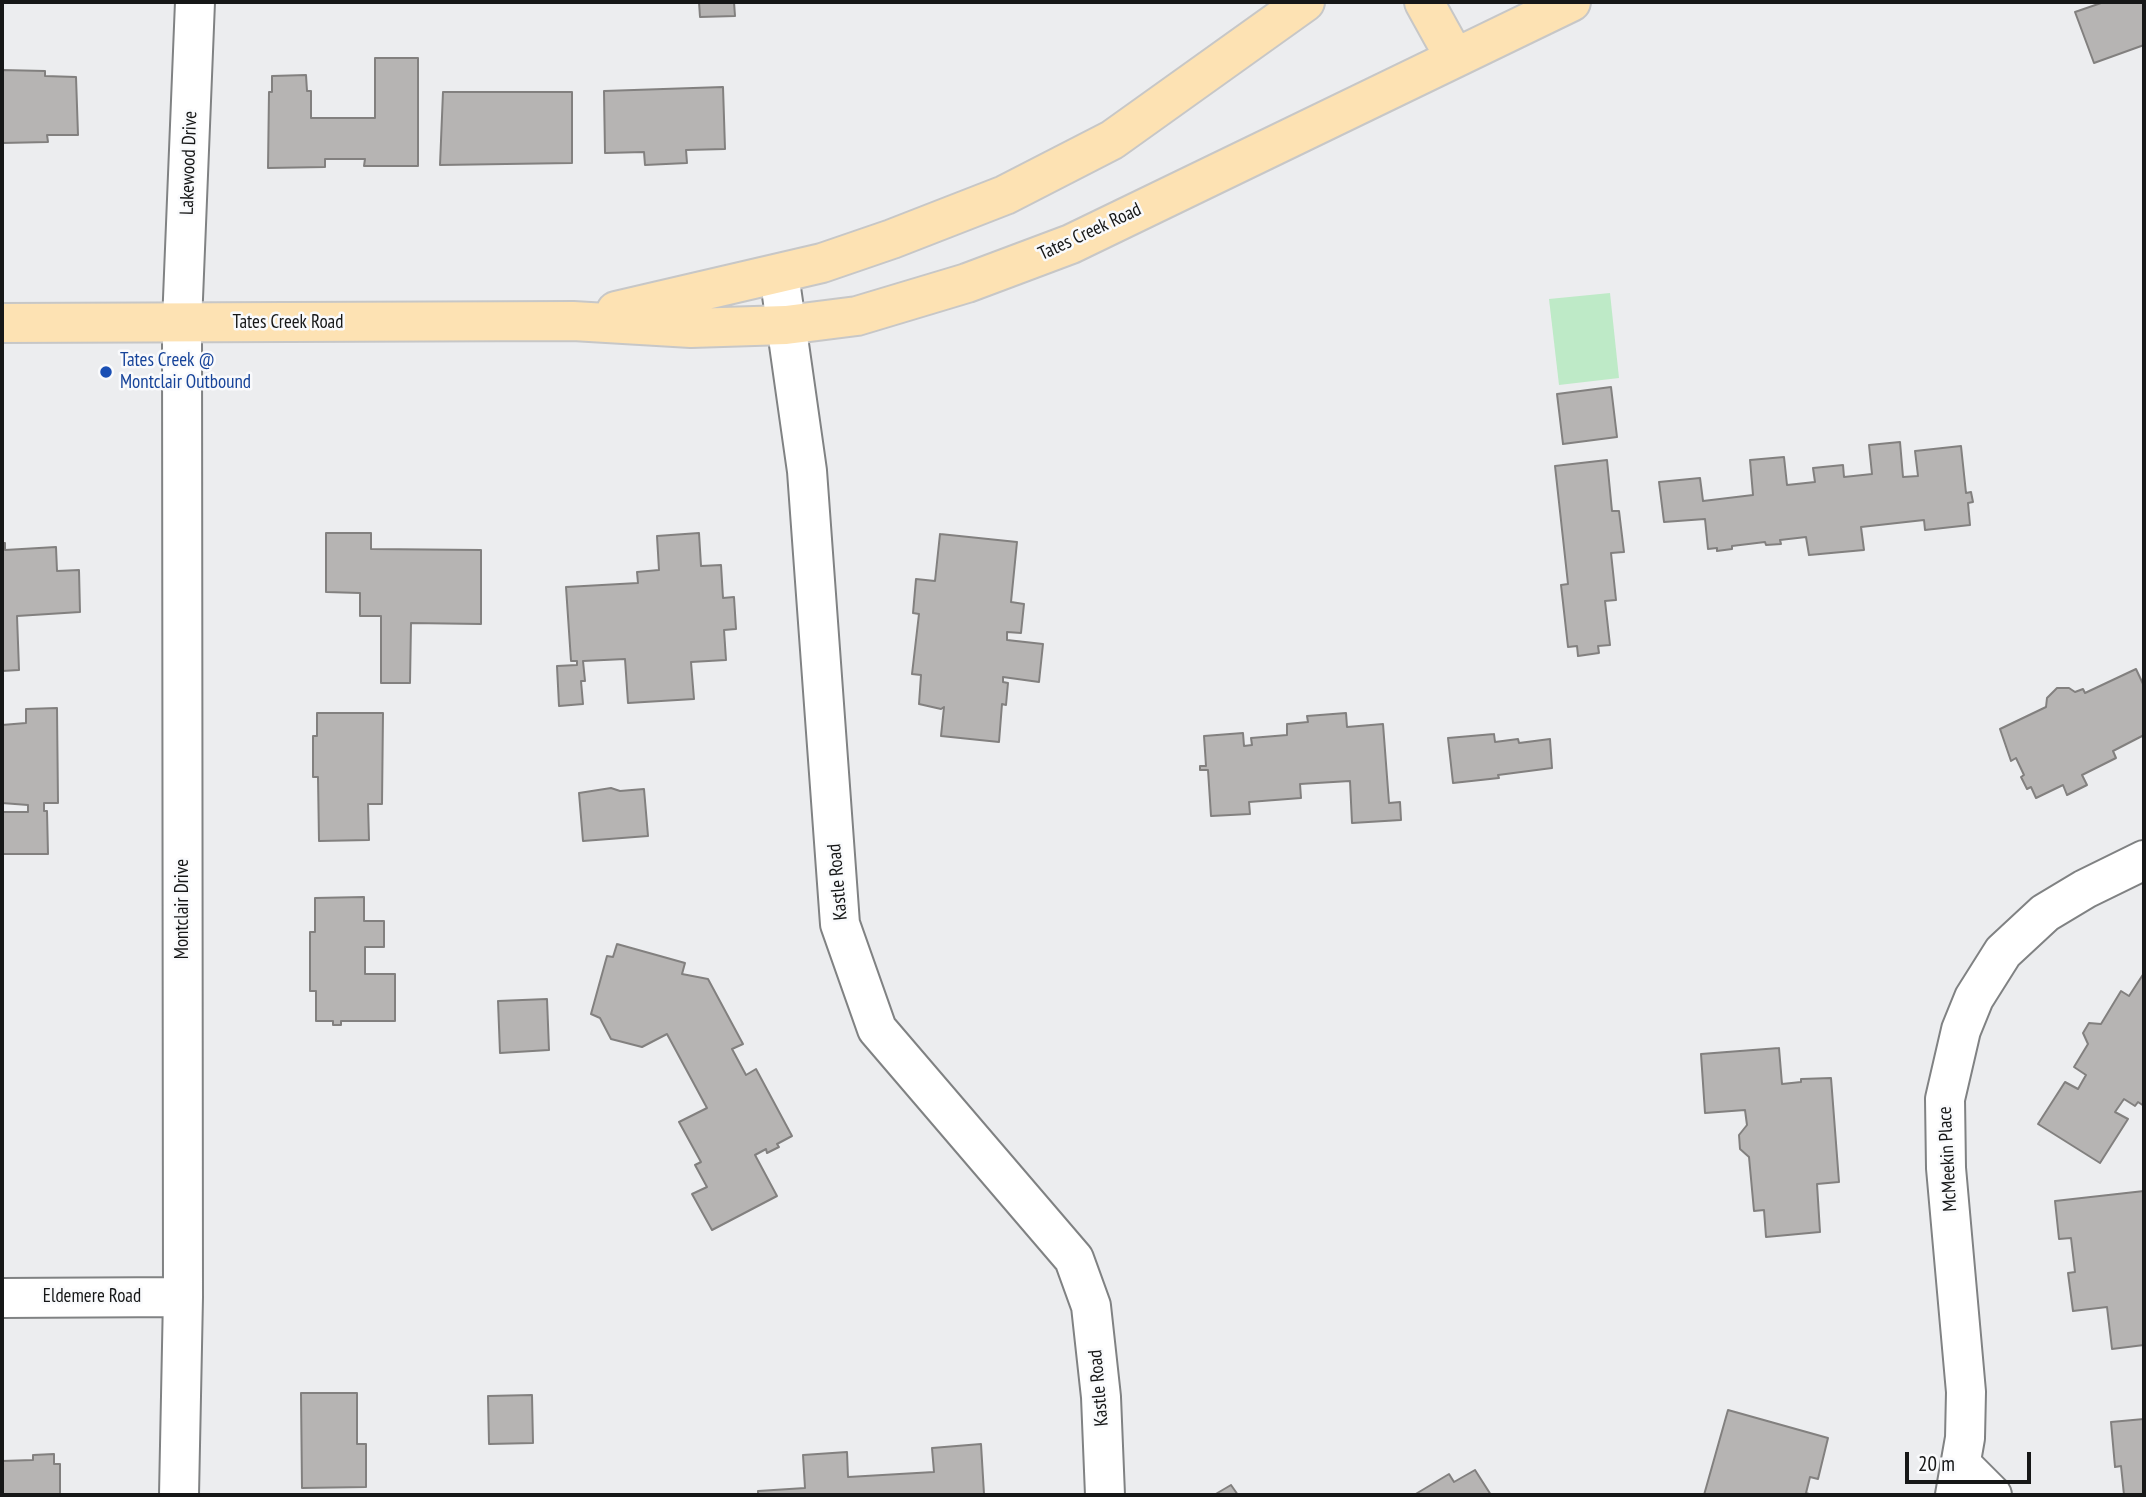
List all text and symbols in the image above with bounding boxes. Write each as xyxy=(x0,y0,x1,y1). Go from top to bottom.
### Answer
street label: Lakewood Drive xyxy=(176,110,202,216)
street label: Tates Creek Road xyxy=(1035,198,1145,266)
street label: Tates Creek Road xyxy=(233,312,343,334)
place label: Tates Creek @ Montclair Outbound xyxy=(120,350,251,394)
marker: Tates Creek @ Montclair Outbound xyxy=(98,364,114,380)
street label: Kastle Road xyxy=(823,843,853,921)
street label: Montclair Drive xyxy=(172,859,194,959)
street label: McMeekin Place xyxy=(1934,1106,1962,1212)
street label: Eldemere Road xyxy=(43,1286,141,1308)
street label: Kastle Road xyxy=(1084,1349,1114,1427)
scale bar xyxy=(1908,1438,2034,1482)
text: 20 m xyxy=(1918,1450,1955,1477)

